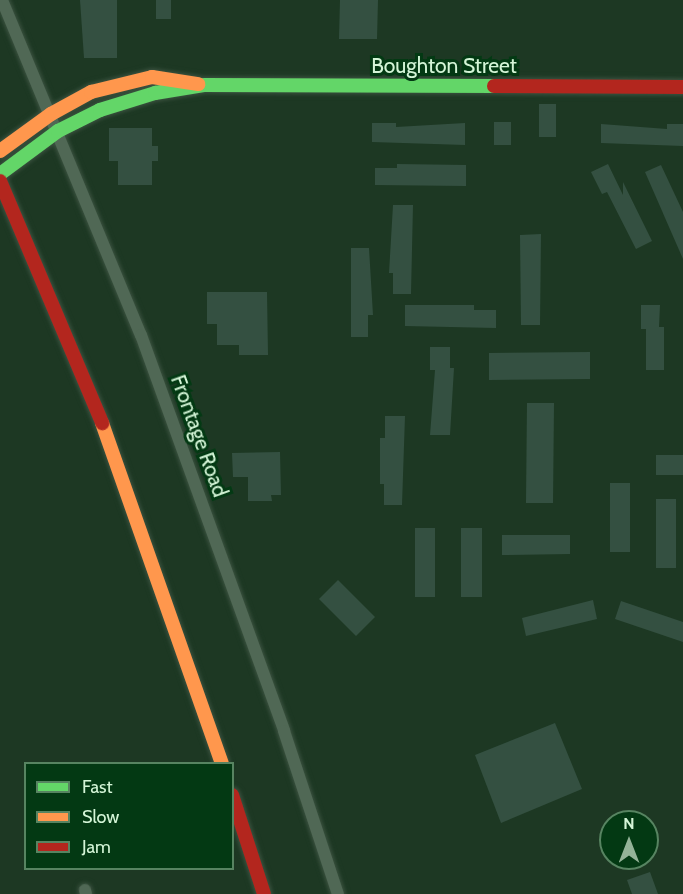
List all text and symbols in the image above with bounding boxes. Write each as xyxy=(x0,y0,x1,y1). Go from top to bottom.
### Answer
street label: Boughton Street xyxy=(371,53,517,79)
street label: Frontage Road xyxy=(165,371,233,501)
legend xyxy=(24,762,234,870)
text: Fast xyxy=(82,776,113,798)
text: Slow xyxy=(82,806,119,828)
north arrow xyxy=(599,810,659,870)
text: N xyxy=(623,814,635,833)
text: Jam xyxy=(82,836,111,858)

